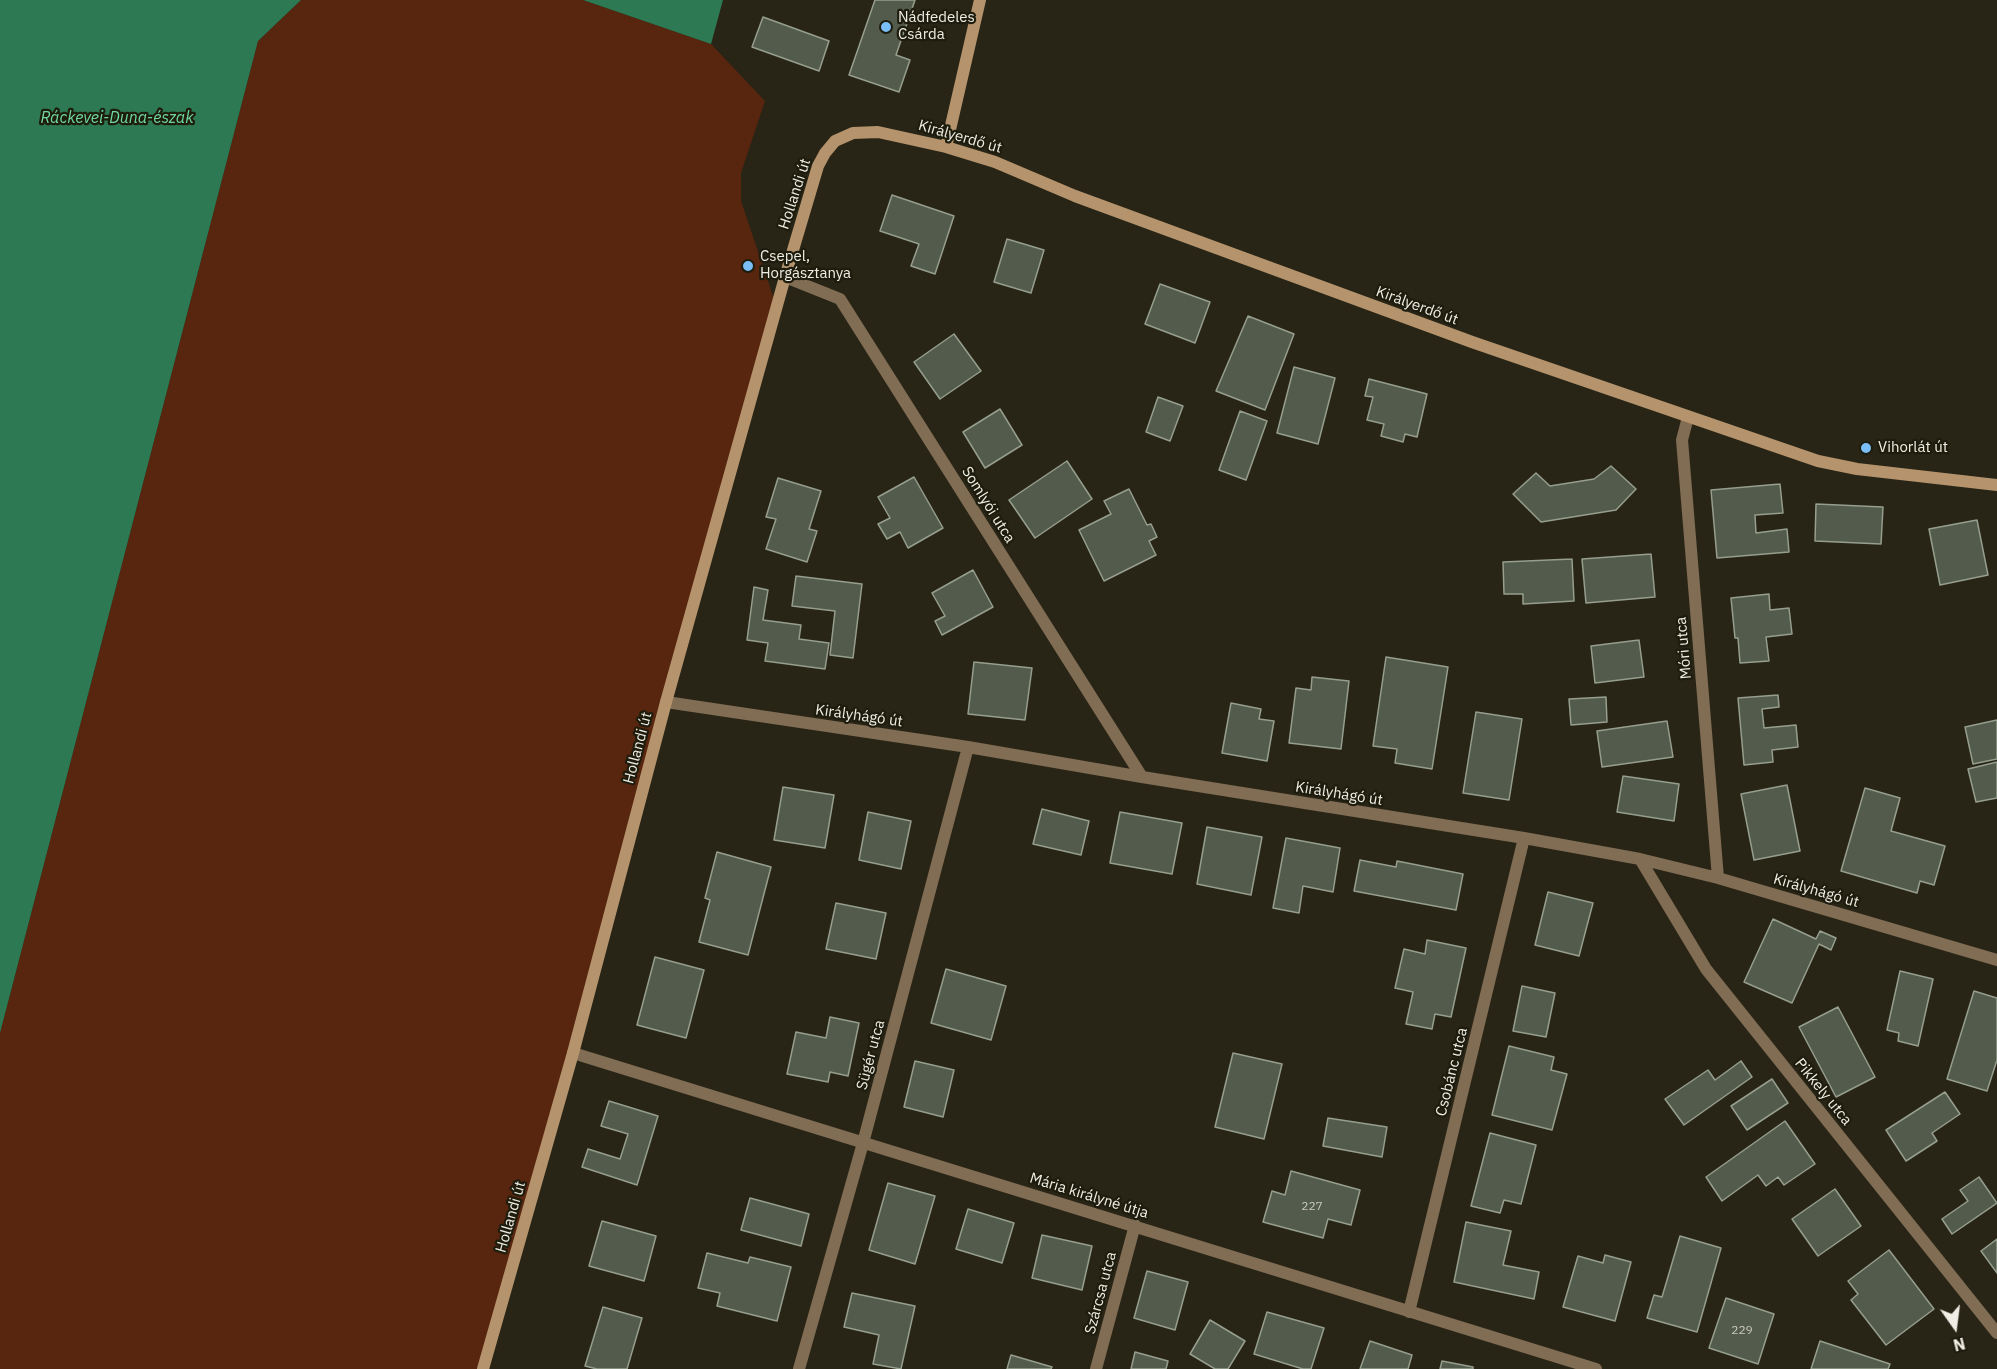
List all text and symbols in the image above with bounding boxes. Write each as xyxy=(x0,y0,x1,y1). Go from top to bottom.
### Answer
place label: Nádfedeles Csárda xyxy=(898,9,975,44)
marker: Nádfedeles Csárda xyxy=(879,20,893,34)
water label: Ráckevei-Duna-észak xyxy=(41,108,193,128)
street label: Királyerdő út xyxy=(916,116,1004,158)
street label: Hollandi út xyxy=(775,156,815,232)
place label: Csepel, Horgásztanya xyxy=(760,248,851,283)
marker: Csepel, Horgásztanya xyxy=(741,259,755,273)
street label: Királyerdő út xyxy=(1373,283,1461,329)
place label: Vihorlát út xyxy=(1878,439,1948,457)
marker: Vihorlát út xyxy=(1859,441,1873,455)
street label: Somlyói utca xyxy=(957,464,1019,546)
street label: Móri utca xyxy=(1672,616,1696,680)
street label: Királyhágó út xyxy=(814,701,904,731)
street label: Hollandi út xyxy=(620,710,656,786)
street label: Királyhágó út xyxy=(1294,778,1384,810)
street label: Királyhágó út xyxy=(1771,870,1861,912)
street label: Sügér utca xyxy=(853,1018,889,1092)
street label: Csobánc utca xyxy=(1432,1026,1472,1118)
street label: Pikkely utca xyxy=(1791,1055,1855,1129)
street label: Mária királyné útja xyxy=(1027,1169,1151,1223)
street label: Hollandi út xyxy=(492,1179,530,1255)
house number: 227 xyxy=(1301,1200,1323,1214)
street label: Szárcsa utca xyxy=(1081,1250,1121,1336)
north arrow xyxy=(1925,1297,1985,1357)
house number: 229 xyxy=(1731,1324,1753,1338)
text: N xyxy=(1951,1333,1967,1356)

